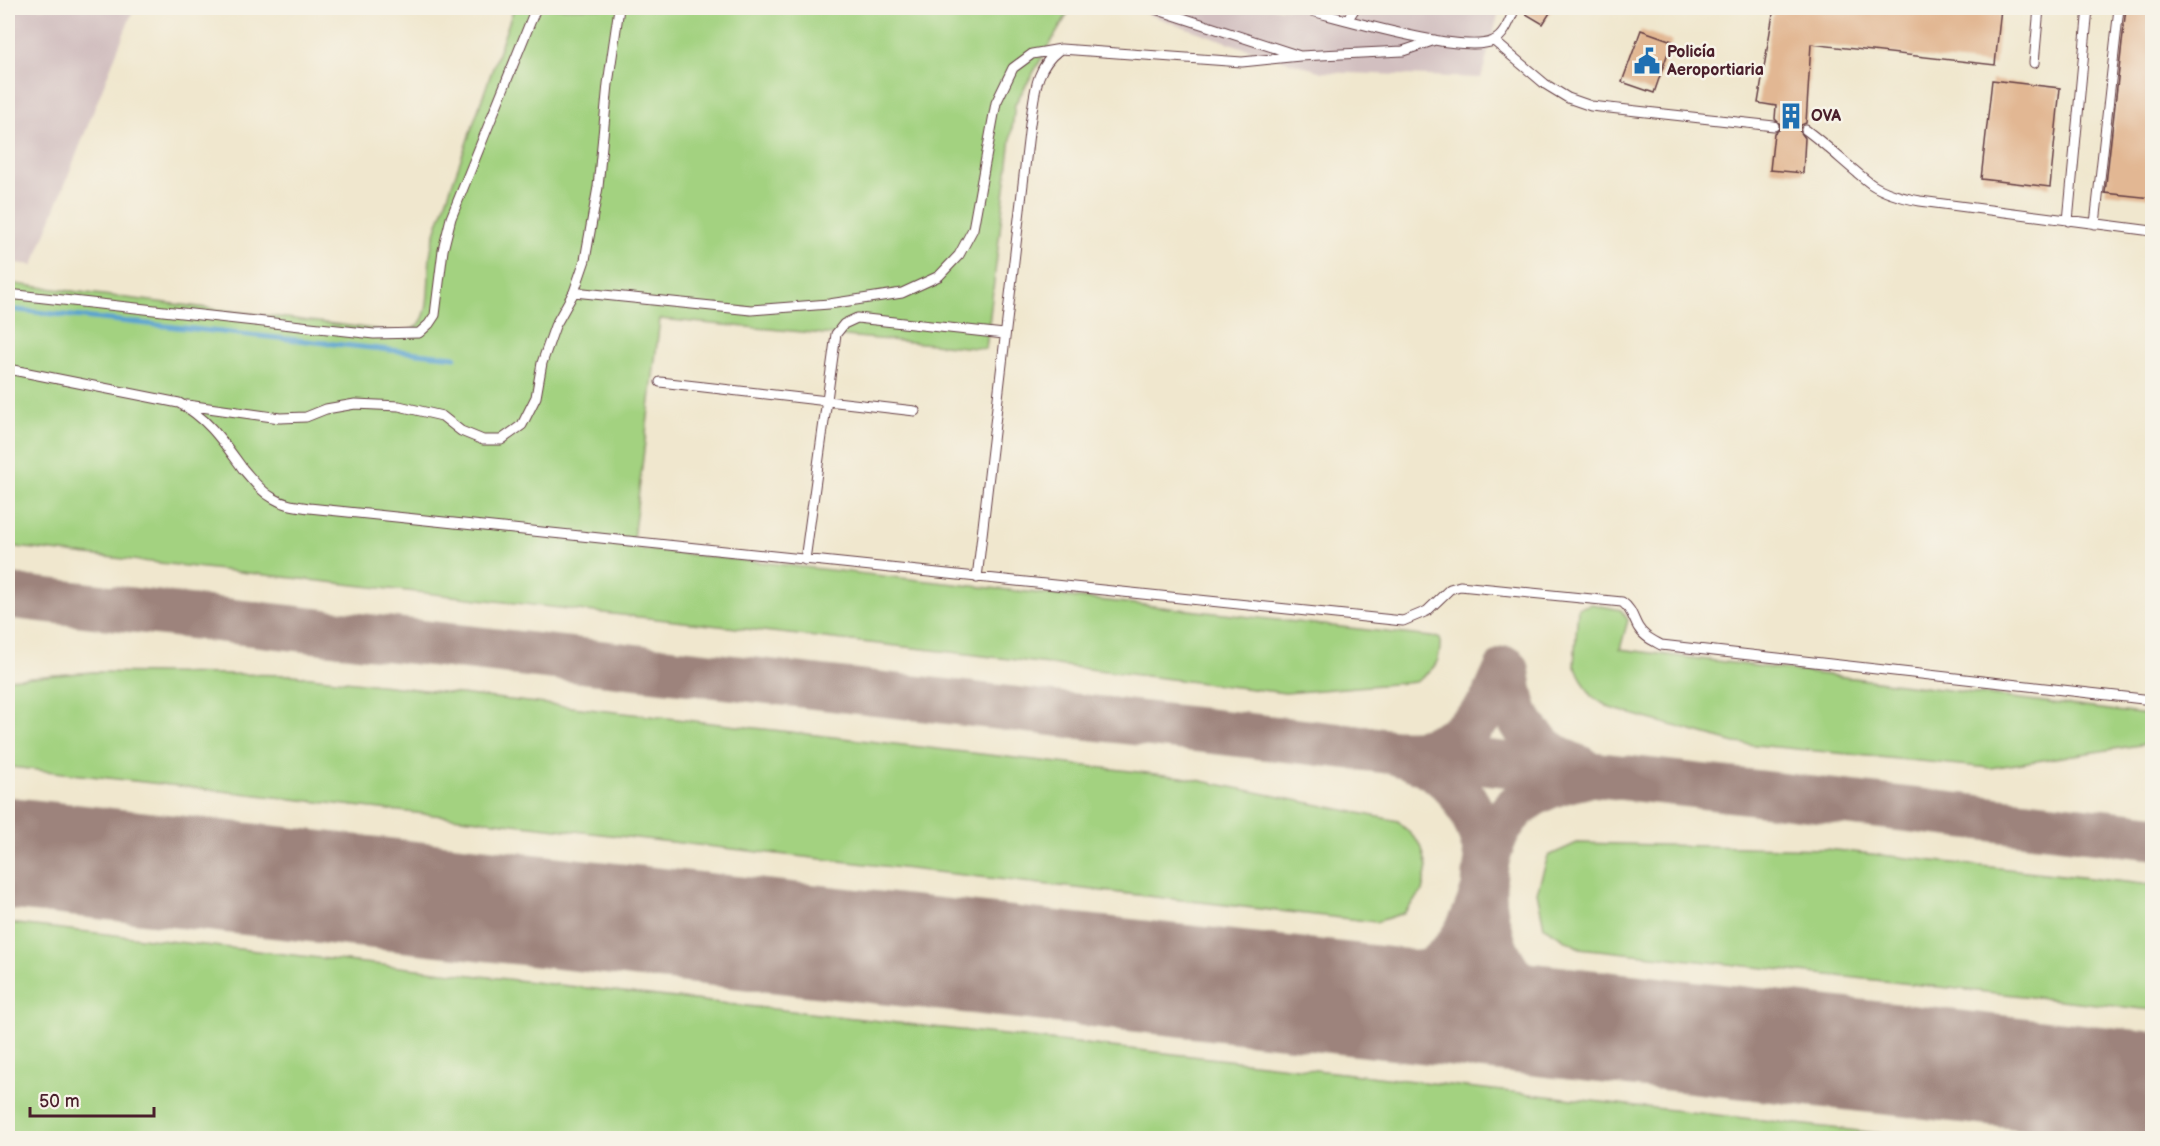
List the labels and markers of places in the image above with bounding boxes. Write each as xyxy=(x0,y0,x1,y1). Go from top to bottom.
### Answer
place label: Policía Aeroportiaria xyxy=(1666,43,1764,80)
public building icon: Policía Aeroportiaria xyxy=(1632,46,1662,76)
building icon: OVA xyxy=(1776,101,1806,131)
place label: OVA xyxy=(1811,107,1841,126)

